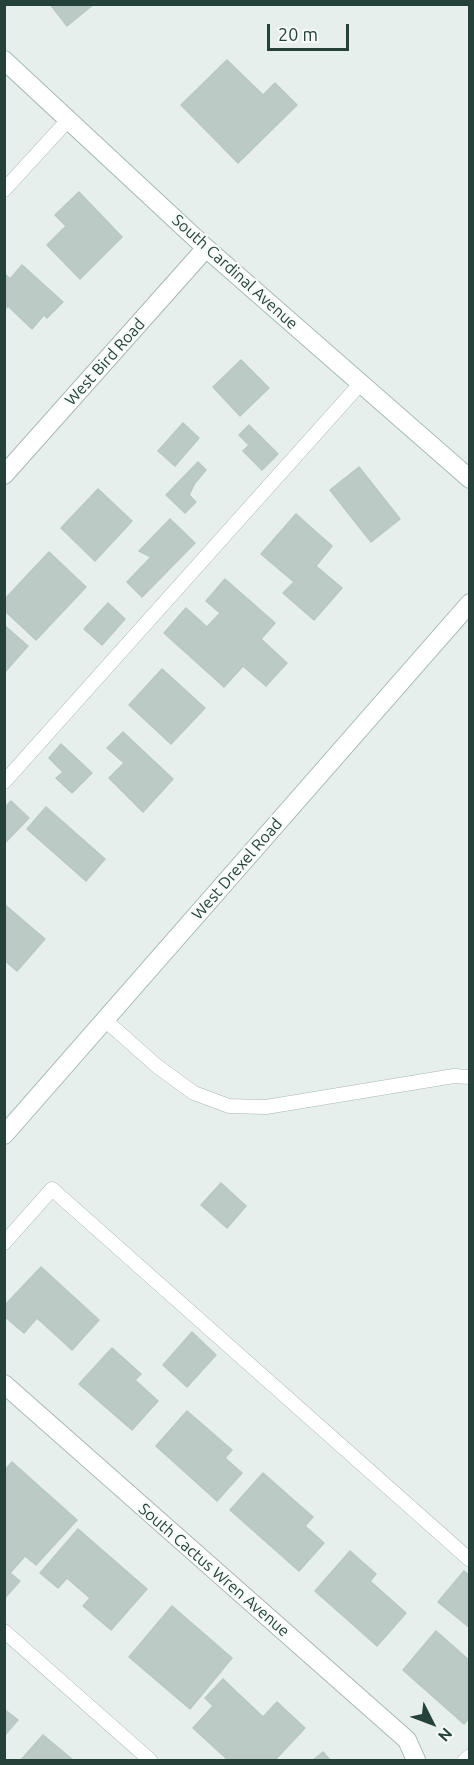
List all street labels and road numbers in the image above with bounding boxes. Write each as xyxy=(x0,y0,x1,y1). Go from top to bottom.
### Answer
street label: South Cardinal Avenue xyxy=(168,211,302,333)
street label: West Bird Road xyxy=(61,315,149,409)
street label: West Drexel Road xyxy=(188,814,286,924)
street label: South Cactus Wren Avenue xyxy=(135,1499,293,1641)

